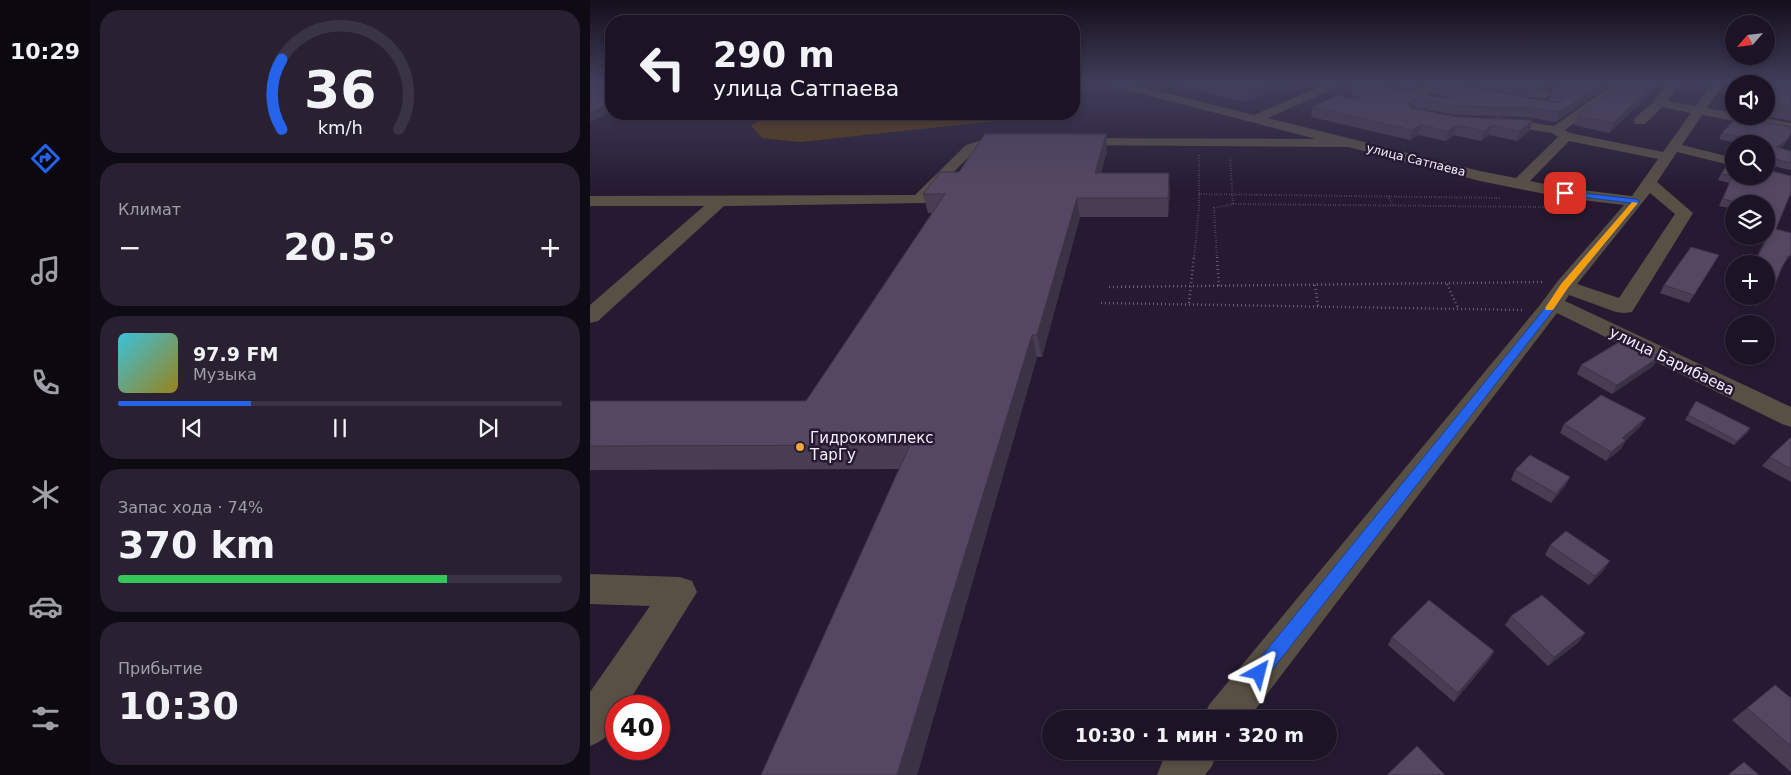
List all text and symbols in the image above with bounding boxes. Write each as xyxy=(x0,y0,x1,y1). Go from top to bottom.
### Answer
north arrow xyxy=(1725,15,1775,65)
map controls xyxy=(1725,15,1775,365)
icon: left xyxy=(630,35,695,100)
text: 290 m xyxy=(713,35,835,75)
text: 10:29 xyxy=(10,39,80,64)
text: 36 xyxy=(304,60,376,120)
button: sound xyxy=(1725,75,1775,125)
text: улица Сатпаева xyxy=(713,76,899,101)
text: km/h xyxy=(317,117,363,138)
button: search xyxy=(1725,135,1775,185)
icon: directions xyxy=(28,141,63,176)
street label: улица Сатпаева xyxy=(1365,141,1467,179)
pin xyxy=(1544,172,1586,214)
icon: arrive xyxy=(1551,179,1579,207)
button: layers xyxy=(1725,195,1775,245)
text: Климат xyxy=(118,200,181,219)
text: 20.5° xyxy=(284,225,396,269)
text: − xyxy=(118,231,141,264)
text: + xyxy=(539,231,562,264)
icon: music xyxy=(28,253,63,288)
button: + xyxy=(1725,255,1775,305)
button: − xyxy=(1725,315,1775,365)
street label: улица Барибаева xyxy=(1607,323,1737,399)
text: 97.9 FM xyxy=(193,343,278,365)
icon: phone xyxy=(28,365,63,400)
text: Музыка xyxy=(193,365,257,384)
icon: previous xyxy=(178,414,206,442)
icon: pause xyxy=(326,414,354,442)
icon: next xyxy=(474,414,502,442)
place label: Гидрокомплекс ТарГу xyxy=(809,429,933,464)
marker: Гидрокомплекс ТарГу xyxy=(794,441,806,453)
icon: climate xyxy=(28,477,63,512)
text: Запас хода · 74% xyxy=(118,498,263,517)
text: 370 km xyxy=(118,523,275,567)
icon: car xyxy=(28,589,63,624)
position arrow xyxy=(1232,646,1284,698)
text: Прибытие xyxy=(118,659,203,678)
text: 10:30 xyxy=(118,684,239,728)
speed limit sign: 40 xyxy=(605,695,670,760)
icon: filters xyxy=(28,701,63,736)
text: 10:30 · 1 мин · 320 m xyxy=(1075,724,1304,746)

